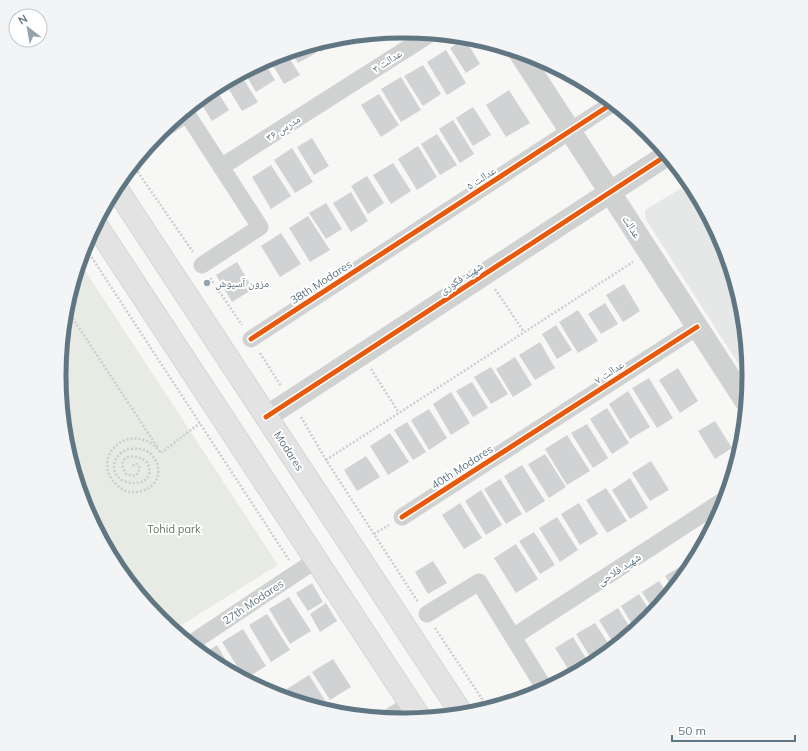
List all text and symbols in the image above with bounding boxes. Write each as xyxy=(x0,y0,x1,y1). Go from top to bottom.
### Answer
north arrow xyxy=(8,8,48,48)
text: N xyxy=(16,11,30,28)
street label: عدالت ۳ xyxy=(370,46,405,76)
street label: مدرس ۳۶ xyxy=(263,112,303,144)
street label: عدالت ۵ xyxy=(464,163,499,193)
street label: عدالت xyxy=(619,213,645,242)
street label: 38th Modares xyxy=(288,257,354,307)
street label: شهید فکوری xyxy=(436,259,486,297)
place label: مزون آسپوش xyxy=(215,276,269,290)
marker: مزون آسپوش xyxy=(202,278,212,288)
street label: عدالت ۷ xyxy=(592,357,627,387)
street label: Modares xyxy=(271,429,307,473)
street label: 40th Modares xyxy=(429,442,495,492)
park label: Tohid park xyxy=(147,522,201,536)
street label: شهید فلاحی xyxy=(594,550,644,588)
street label: 27th Modares xyxy=(220,576,286,628)
scale bar xyxy=(672,717,795,743)
text: 50 m xyxy=(678,723,706,738)

